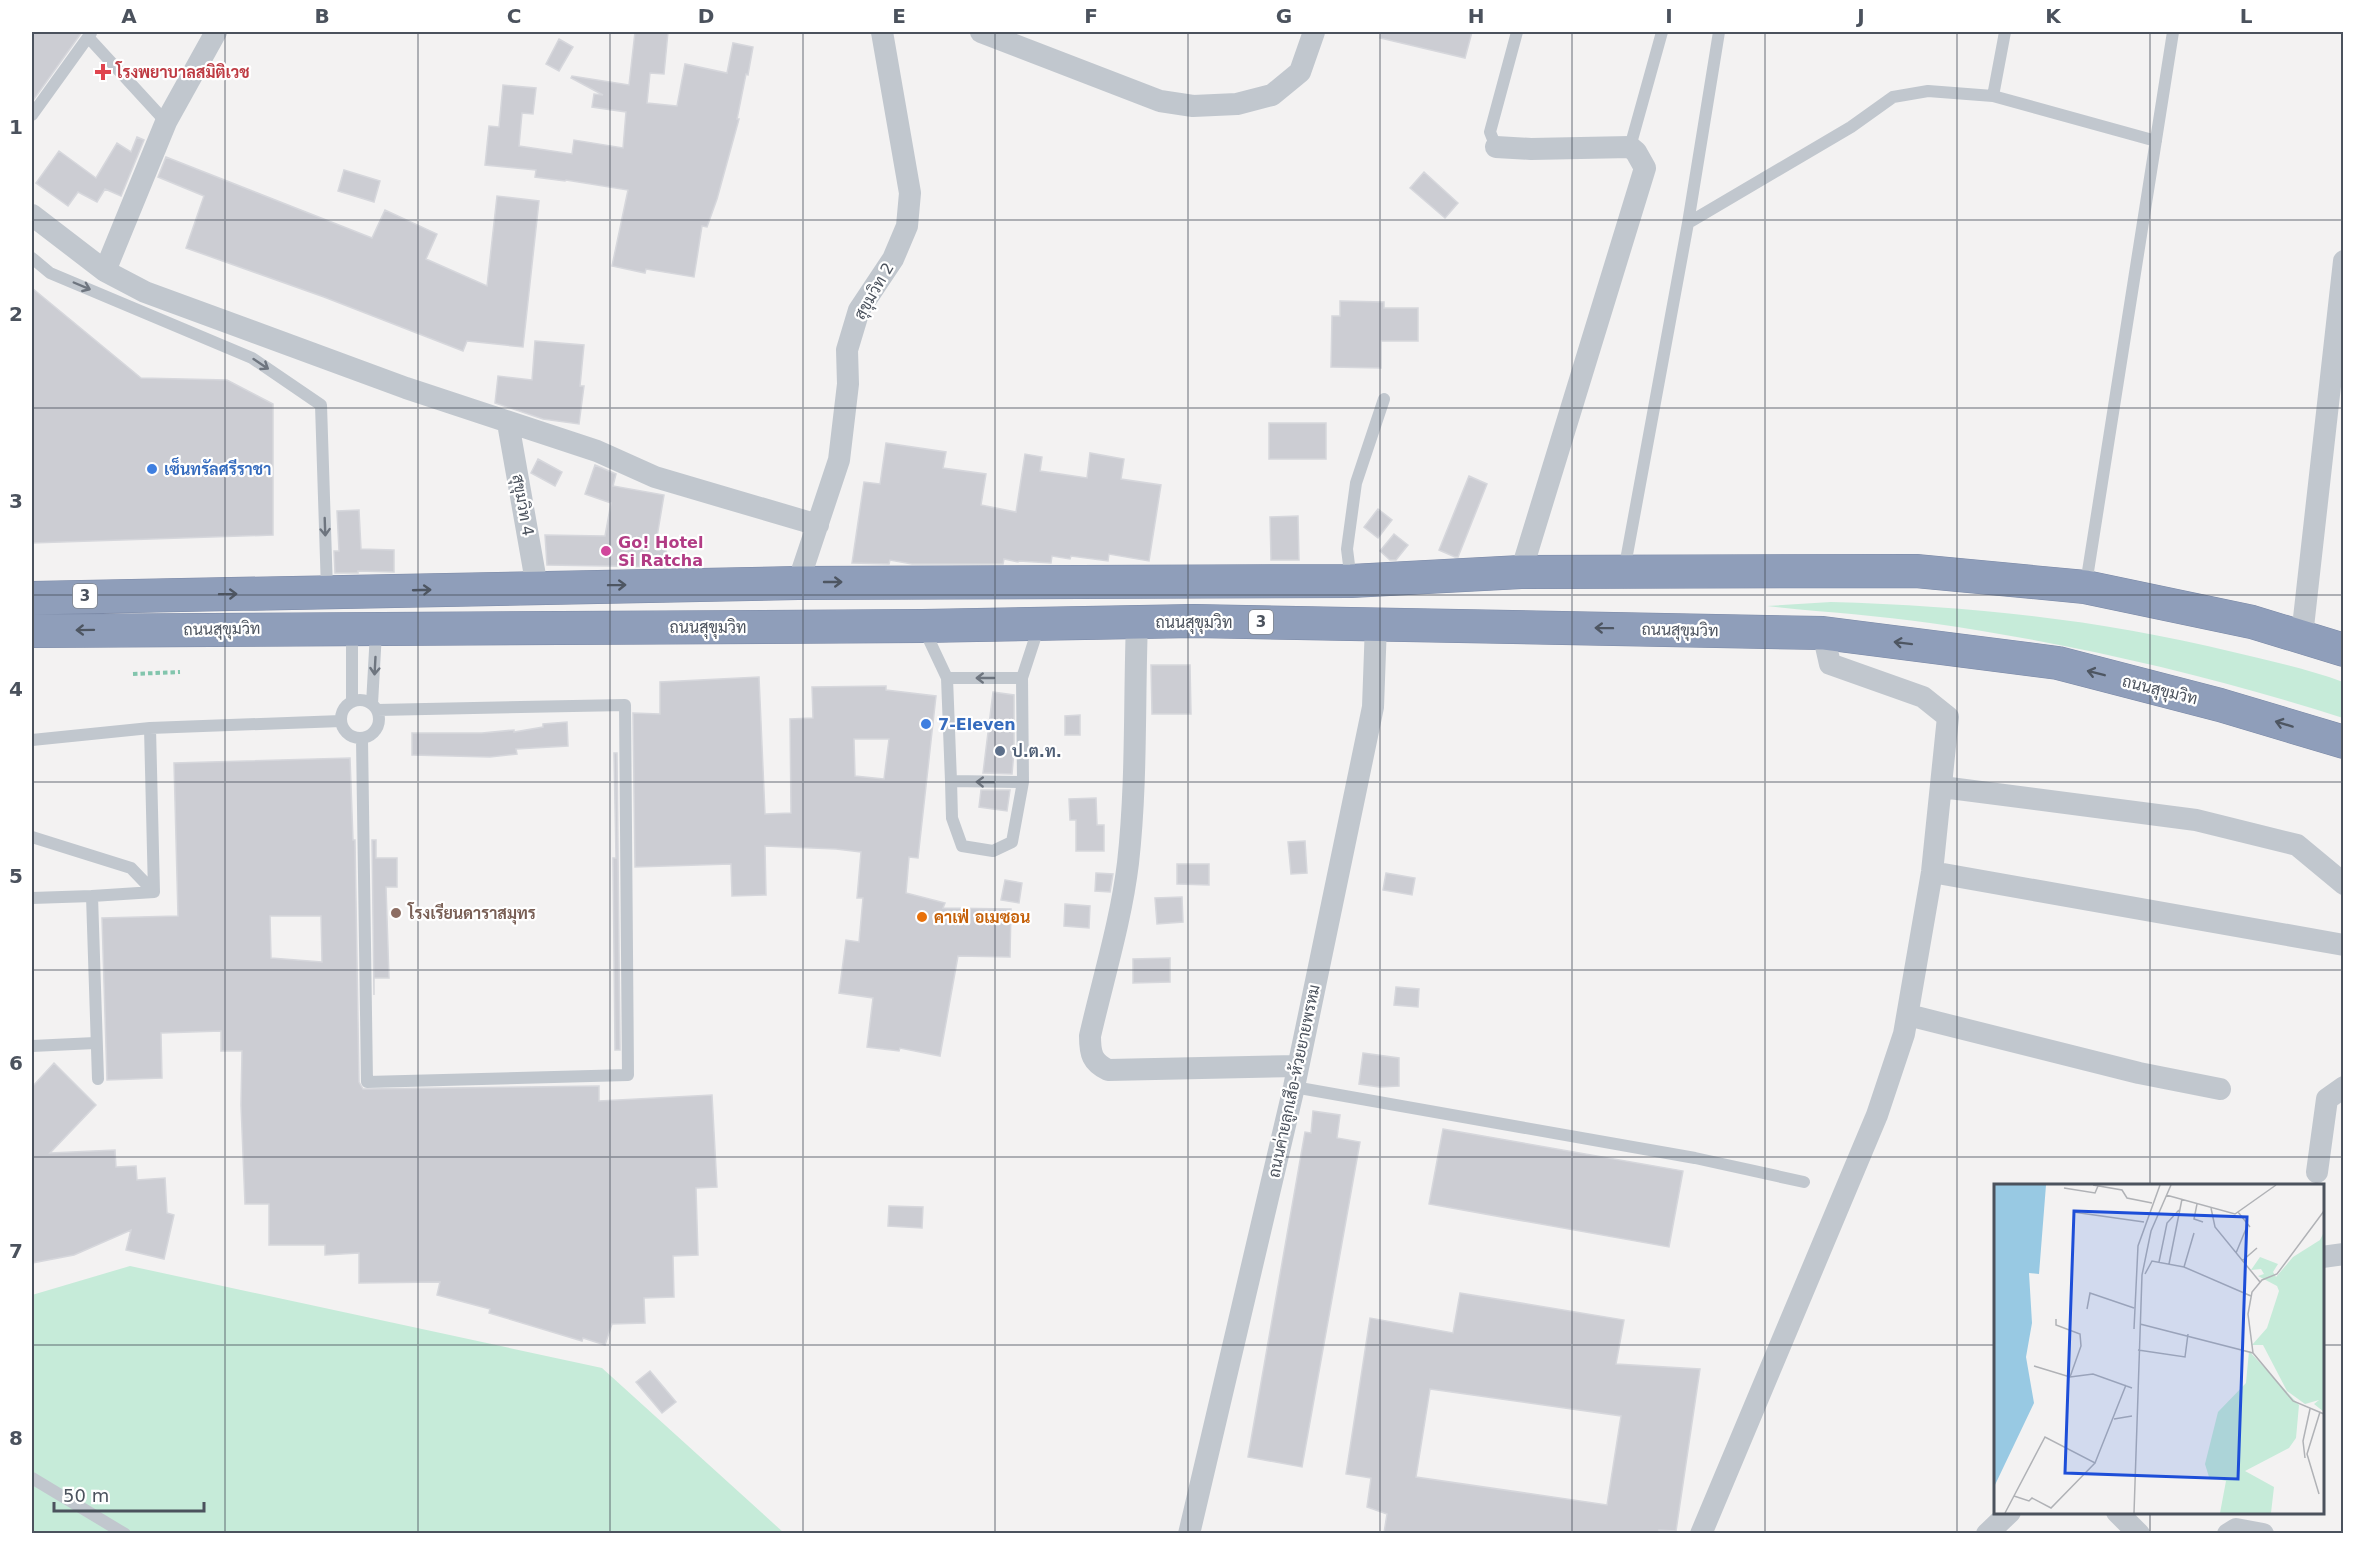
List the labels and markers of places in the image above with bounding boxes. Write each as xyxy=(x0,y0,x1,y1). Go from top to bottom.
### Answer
place label: โรงพยาบาลสมิติเวช xyxy=(115,61,250,82)
marker: โรงพยาบาลสมิติเวช xyxy=(94,63,112,81)
place label: เซ็นทรัลศรีราชา xyxy=(164,456,271,479)
marker: เซ็นทรัลศรีราชา xyxy=(145,462,159,476)
place label: Go! Hotel Si Ratcha xyxy=(618,533,703,570)
marker: Go! Hotel Si Ratcha xyxy=(599,544,613,558)
place label: 7-Eleven xyxy=(938,715,1016,734)
marker: 7-Eleven xyxy=(919,717,933,731)
place label: ป.ต.ท. xyxy=(1012,742,1062,761)
marker: ป.ต.ท. xyxy=(993,744,1007,758)
place label: โรงเรียนดาราสมุทร xyxy=(407,902,536,925)
marker: โรงเรียนดาราสมุทร xyxy=(389,906,403,920)
place label: คาเฟ่ อเมซอน xyxy=(934,908,1030,927)
marker: คาเฟ่ อเมซอน xyxy=(915,910,929,924)

